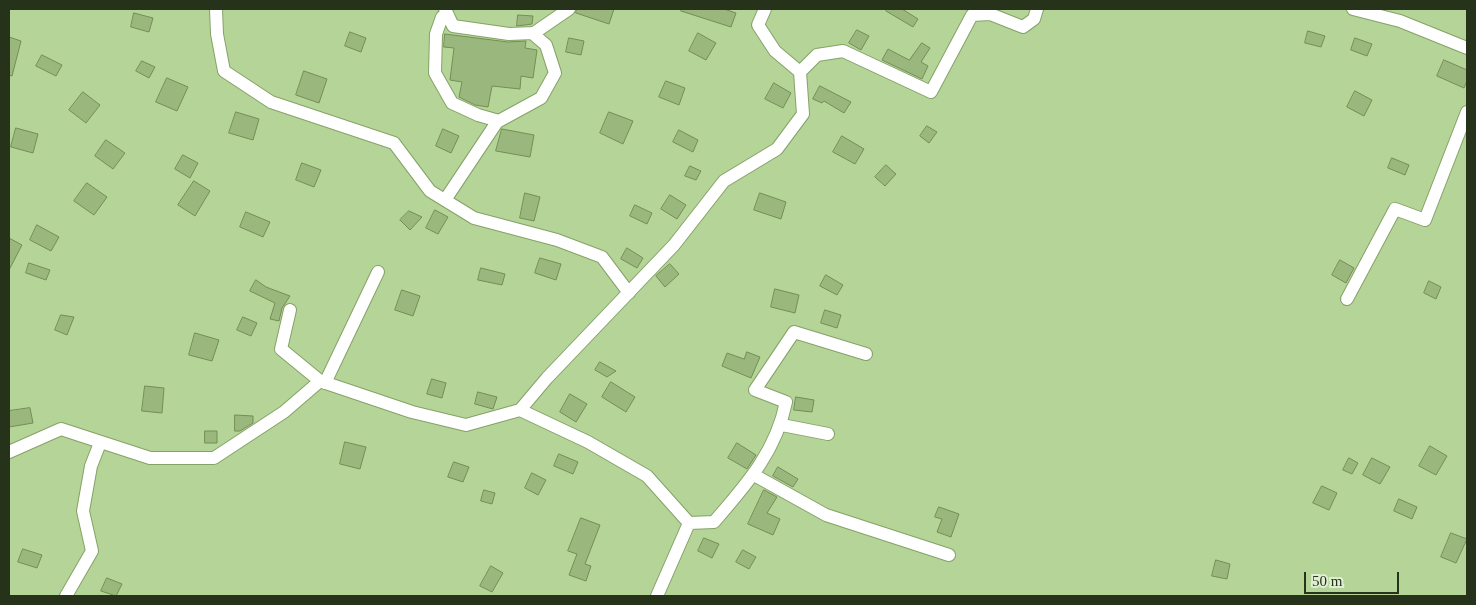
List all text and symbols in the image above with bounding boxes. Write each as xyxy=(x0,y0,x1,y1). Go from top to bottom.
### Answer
scale bar xyxy=(1306,562,1401,594)
text: 50 m xyxy=(1312,573,1342,589)

